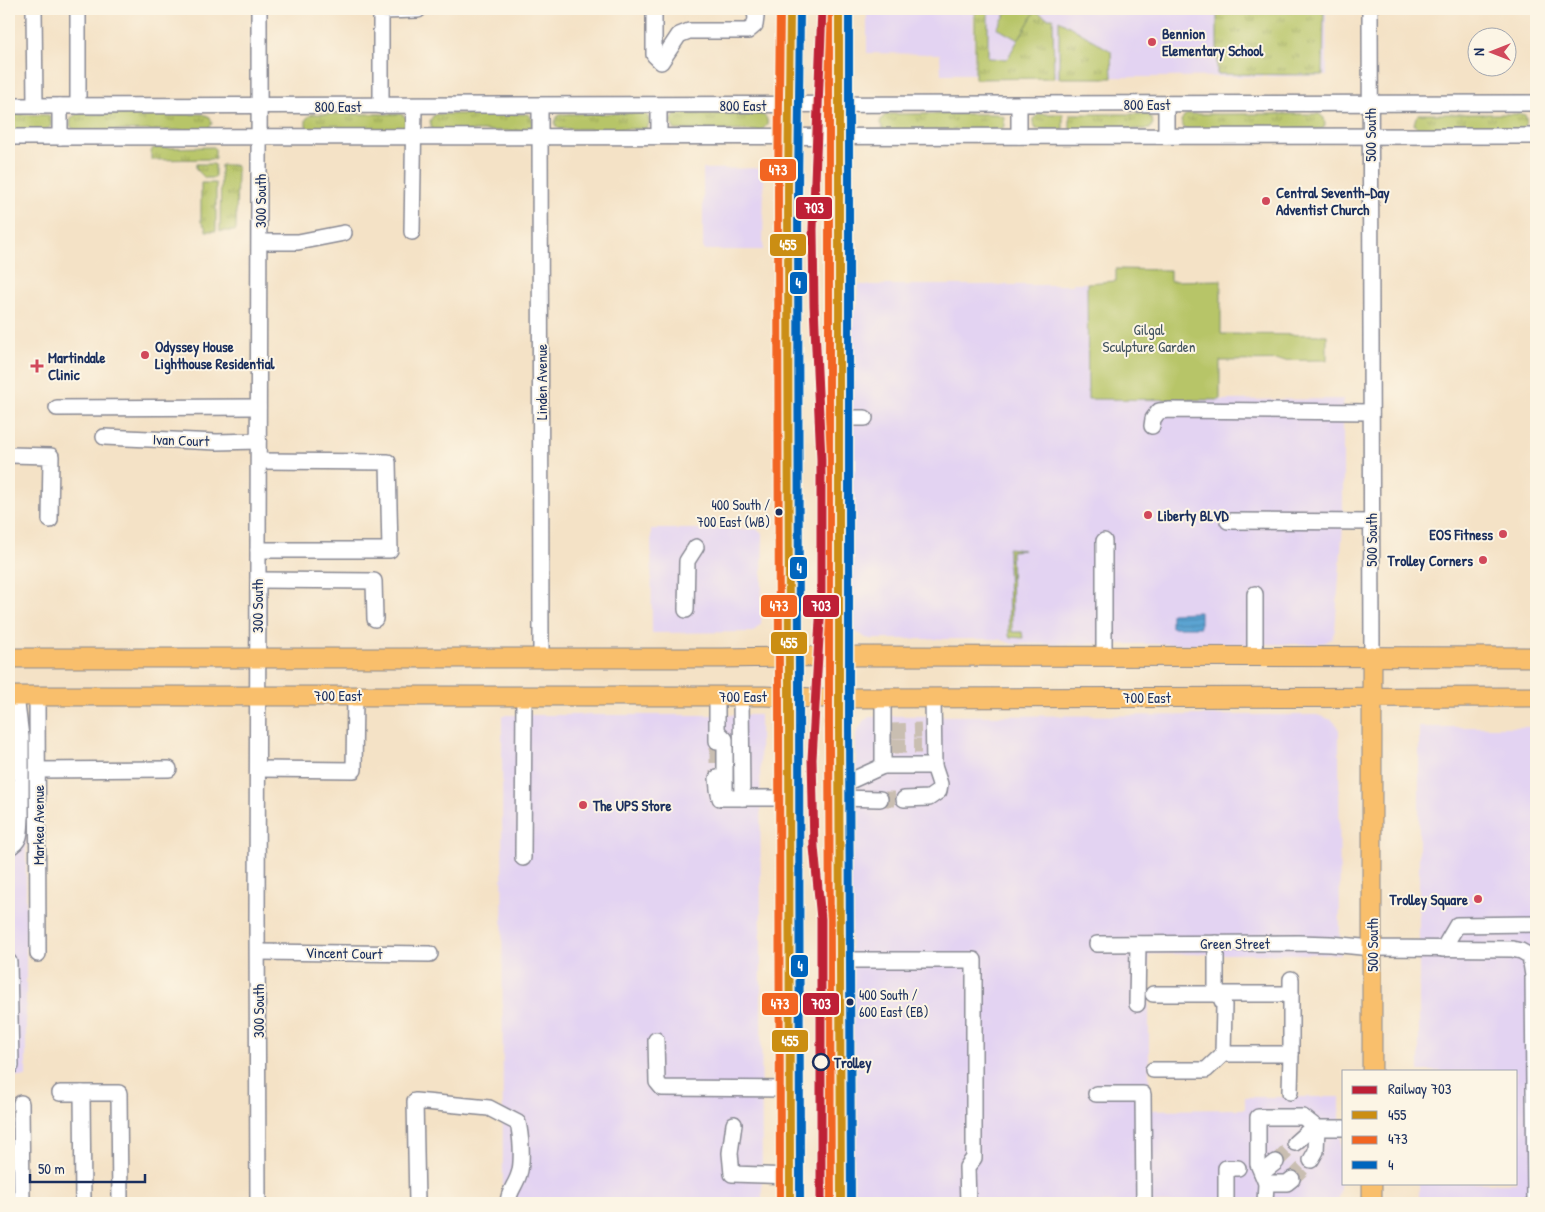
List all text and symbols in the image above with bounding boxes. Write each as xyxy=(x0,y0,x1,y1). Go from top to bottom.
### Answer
place label: Bennion Elementary School xyxy=(1162,23,1264,62)
north arrow xyxy=(1468,28,1518,78)
marker: Bennion Elementary School xyxy=(1146,36,1158,48)
text: N xyxy=(1469,48,1488,56)
street label: 800 East xyxy=(1124,94,1171,115)
street label: 800 East xyxy=(720,95,767,116)
street label: 800 East xyxy=(315,96,362,117)
street label: 500 South xyxy=(1360,108,1381,162)
line badge: 473 xyxy=(759,158,797,182)
text: 473 xyxy=(769,160,788,179)
street label: 300 South xyxy=(250,174,271,228)
place label: Central Seventh-Day Adventist Church xyxy=(1276,182,1390,220)
marker: Central Seventh-Day Adventist Church xyxy=(1260,195,1272,207)
line badge: 703 xyxy=(795,196,833,220)
text: 703 xyxy=(803,198,824,217)
line badge: 455 xyxy=(769,233,807,257)
text: 455 xyxy=(779,235,797,254)
line badge: 4 xyxy=(789,271,808,295)
text: 4 xyxy=(795,273,801,292)
park label: Gilgal Sculpture Garden xyxy=(1103,319,1196,357)
place label: Odyssey House Lighthouse Residential xyxy=(155,336,276,375)
street label: Linden Avenue xyxy=(531,344,552,420)
place label: Martindale Clinic xyxy=(48,347,106,385)
marker: Odyssey House Lighthouse Residential xyxy=(139,349,151,361)
marker: Martindale Clinic xyxy=(30,359,44,373)
street label: Ivan Court xyxy=(152,429,211,452)
place label: 400 South / 700 East (WB) xyxy=(697,495,770,531)
place label: Liberty BLVD xyxy=(1158,505,1229,527)
marker: 400 South / 700 East (WB) xyxy=(774,507,784,517)
marker: Liberty BLVD xyxy=(1142,509,1154,521)
street label: 500 South xyxy=(1361,513,1382,567)
place label: EOS Fitness xyxy=(1429,524,1493,545)
marker: EOS Fitness xyxy=(1497,528,1509,540)
place label: Trolley Corners xyxy=(1387,550,1473,572)
marker: Trolley Corners xyxy=(1477,554,1489,566)
line badge: 4 xyxy=(789,556,808,580)
text: 4 xyxy=(796,558,802,577)
street label: 300 South xyxy=(247,579,268,633)
line badge: 473 xyxy=(760,594,798,618)
line badge: 703 xyxy=(802,594,840,618)
text: 473 xyxy=(770,596,789,615)
text: 703 xyxy=(810,596,831,615)
line badge: 455 xyxy=(770,631,808,655)
text: 455 xyxy=(780,633,798,652)
street label: 700 East xyxy=(314,685,363,706)
street label: 700 East xyxy=(719,686,768,707)
street label: 700 East xyxy=(1123,687,1172,708)
street label: Markea Avenue xyxy=(28,785,49,865)
place label: The UPS Store xyxy=(592,795,671,816)
marker: The UPS Store xyxy=(577,799,589,811)
place label: Trolley Square xyxy=(1388,889,1468,911)
marker: Trolley Square xyxy=(1472,893,1484,905)
street label: 500 South xyxy=(1362,918,1383,972)
street label: Green Street xyxy=(1200,933,1271,954)
street label: Vincent Court xyxy=(305,942,383,964)
line badge: 4 xyxy=(790,954,809,978)
text: 4 xyxy=(797,956,803,975)
street label: 300 South xyxy=(248,984,269,1038)
place label: 400 South / 600 East (EB) xyxy=(859,985,929,1021)
line badge: 473 xyxy=(761,992,799,1016)
line badge: 703 xyxy=(802,992,840,1016)
text: 473 xyxy=(771,994,790,1013)
text: 703 xyxy=(810,994,831,1013)
marker: 400 South / 600 East (EB) xyxy=(845,997,855,1007)
line badge: 455 xyxy=(771,1029,809,1053)
text: 455 xyxy=(781,1031,799,1050)
place label: Trolley xyxy=(833,1052,872,1074)
marker: Trolley xyxy=(812,1053,830,1071)
legend xyxy=(1342,1070,1518,1184)
text: Railway 703 xyxy=(1388,1078,1452,1099)
text: 455 xyxy=(1388,1104,1407,1125)
text: 473 xyxy=(1388,1128,1408,1149)
scale bar xyxy=(30,1152,145,1184)
text: 4 xyxy=(1388,1154,1394,1175)
text: 50 m xyxy=(38,1158,65,1179)

